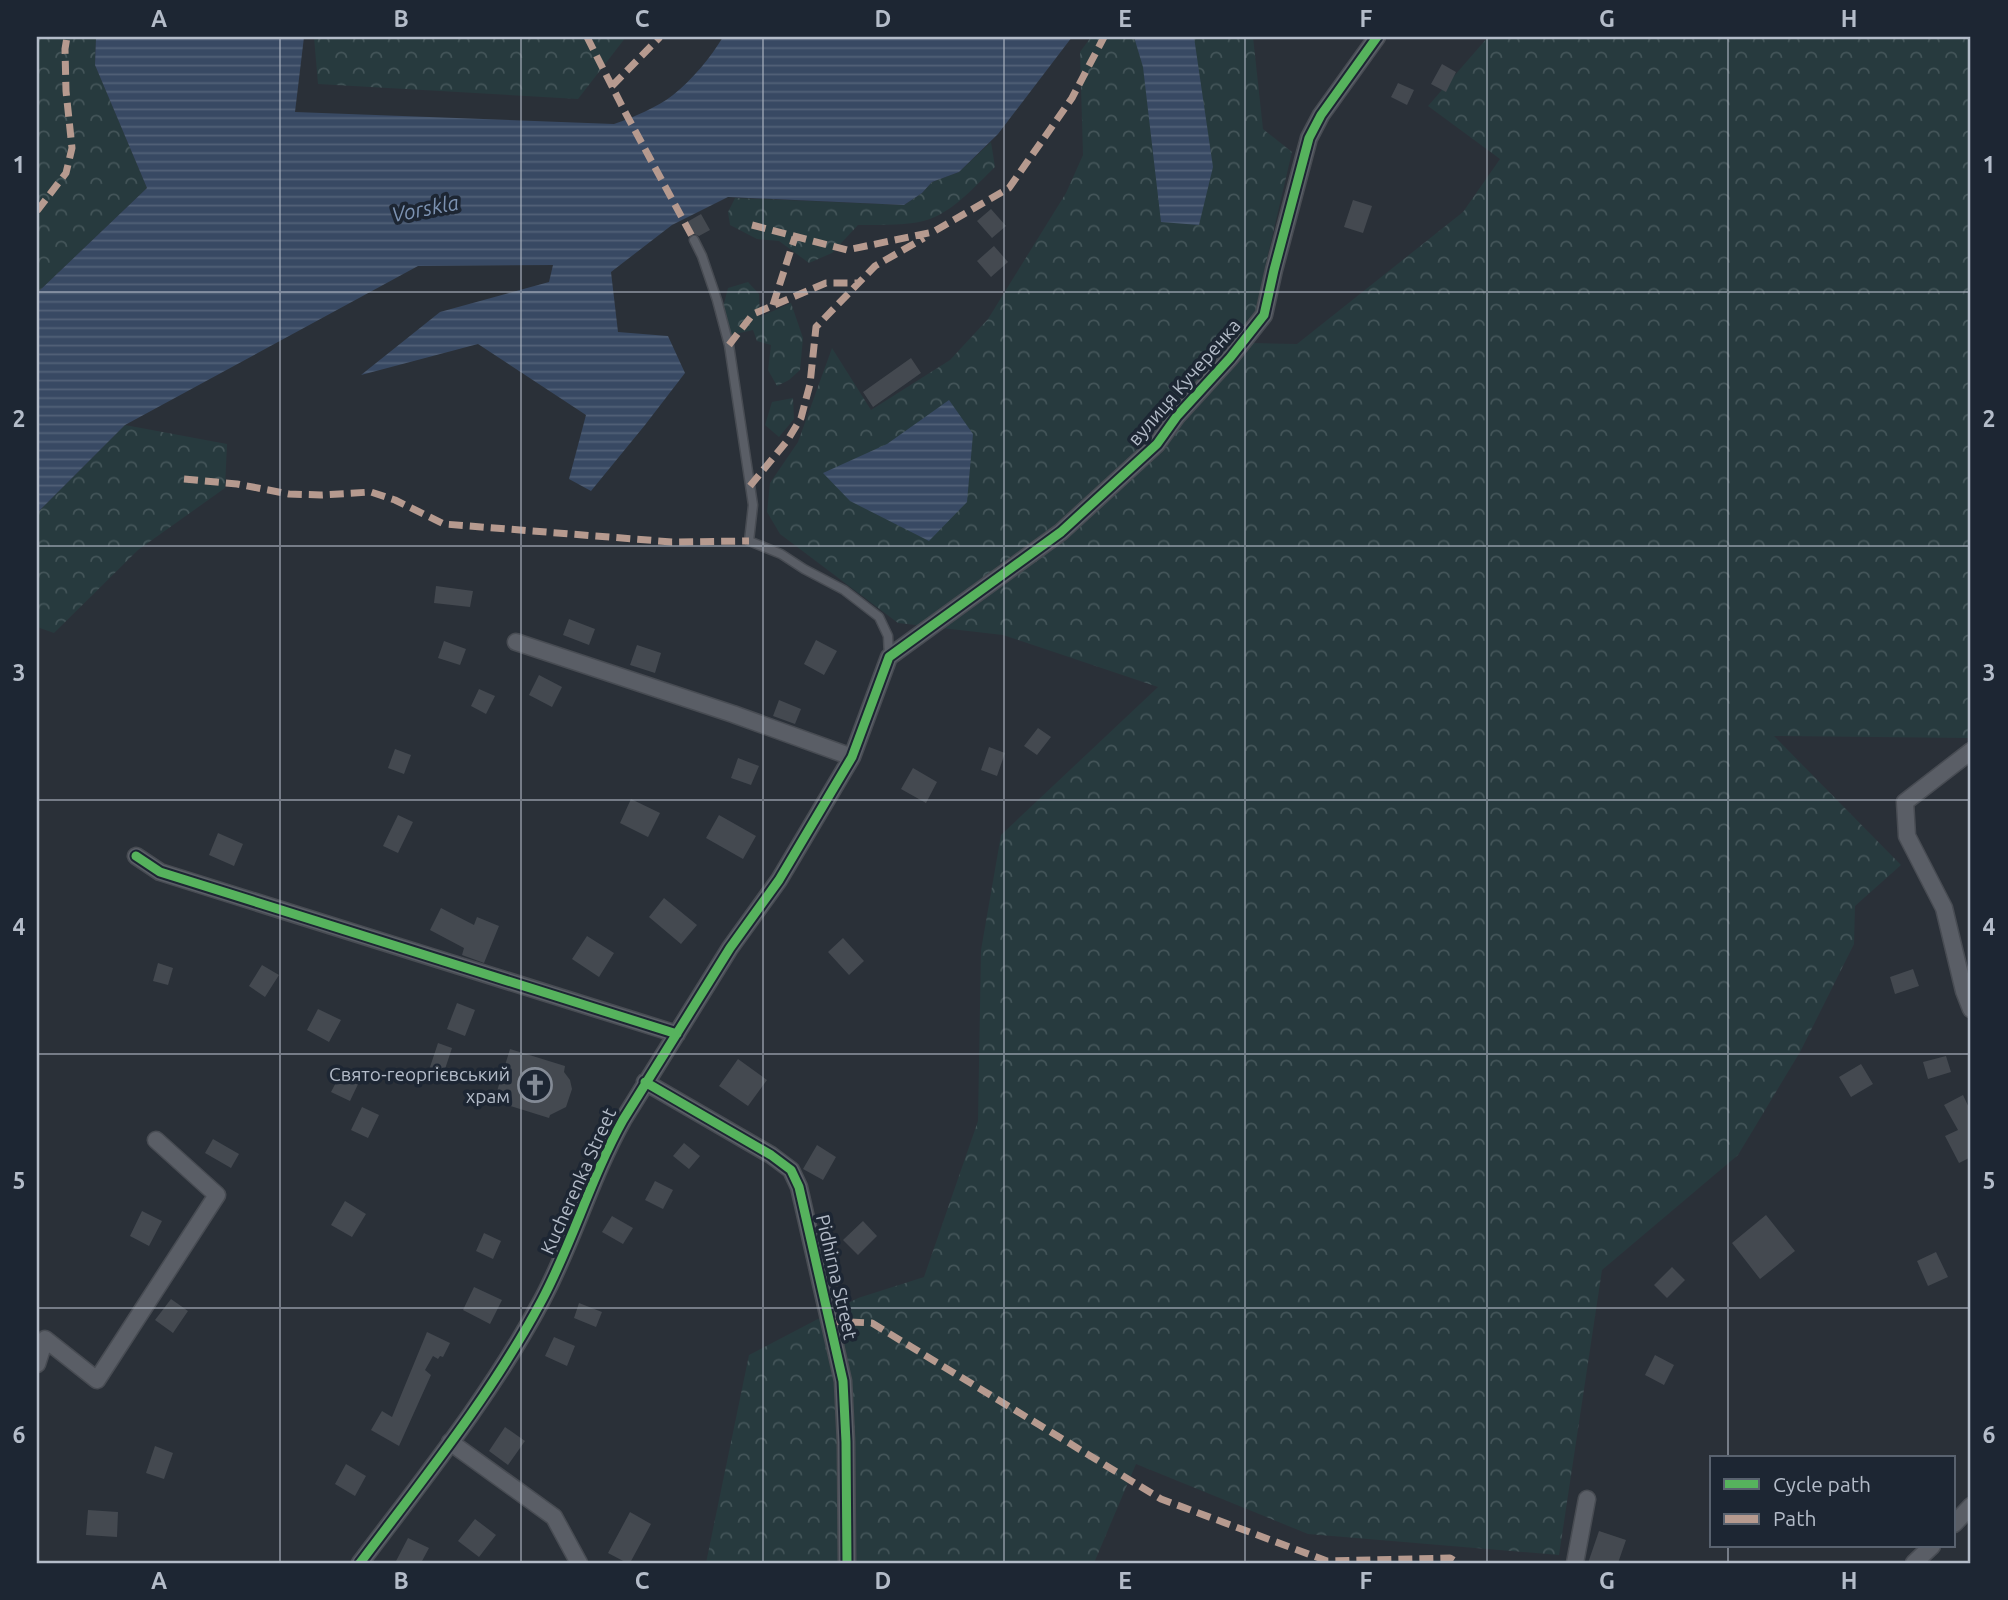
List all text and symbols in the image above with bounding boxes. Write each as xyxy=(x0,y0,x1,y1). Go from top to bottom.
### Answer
text: A xyxy=(151,6,167,31)
text: B xyxy=(393,6,409,31)
text: C xyxy=(635,6,650,31)
text: D xyxy=(875,6,891,31)
text: E xyxy=(1118,6,1132,31)
text: F xyxy=(1360,6,1373,31)
text: G xyxy=(1599,6,1615,31)
text: H xyxy=(1841,6,1857,31)
text: 1 xyxy=(13,152,25,177)
text: 1 xyxy=(1983,152,1995,177)
water label: Vorskla xyxy=(389,190,461,226)
street label: вулиця Кучеренка xyxy=(1123,314,1245,450)
text: 2 xyxy=(13,406,25,431)
text: 2 xyxy=(1983,406,1995,431)
text: 3 xyxy=(13,660,25,685)
text: 3 xyxy=(1983,660,1995,685)
text: 4 xyxy=(13,914,26,939)
text: 4 xyxy=(1983,914,1996,939)
place label: Свято-георгієвський храм xyxy=(329,1063,510,1107)
church icon: Свято-георгієвський храм xyxy=(516,1066,554,1104)
street label: Kucherenka Street xyxy=(536,1104,620,1258)
text: 5 xyxy=(13,1168,25,1193)
text: 5 xyxy=(1983,1168,1995,1193)
street label: Pidhirna Street xyxy=(812,1212,862,1342)
text: 6 xyxy=(13,1422,26,1447)
text: 6 xyxy=(1983,1422,1996,1447)
legend xyxy=(1710,1456,1955,1548)
text: Cycle path xyxy=(1773,1472,1871,1496)
text: Path xyxy=(1773,1506,1816,1530)
text: A xyxy=(151,1568,167,1593)
text: B xyxy=(393,1568,409,1593)
text: C xyxy=(635,1568,650,1593)
text: D xyxy=(875,1568,891,1593)
text: E xyxy=(1118,1568,1132,1593)
text: F xyxy=(1360,1568,1373,1593)
text: G xyxy=(1599,1568,1615,1593)
text: H xyxy=(1841,1568,1857,1593)

